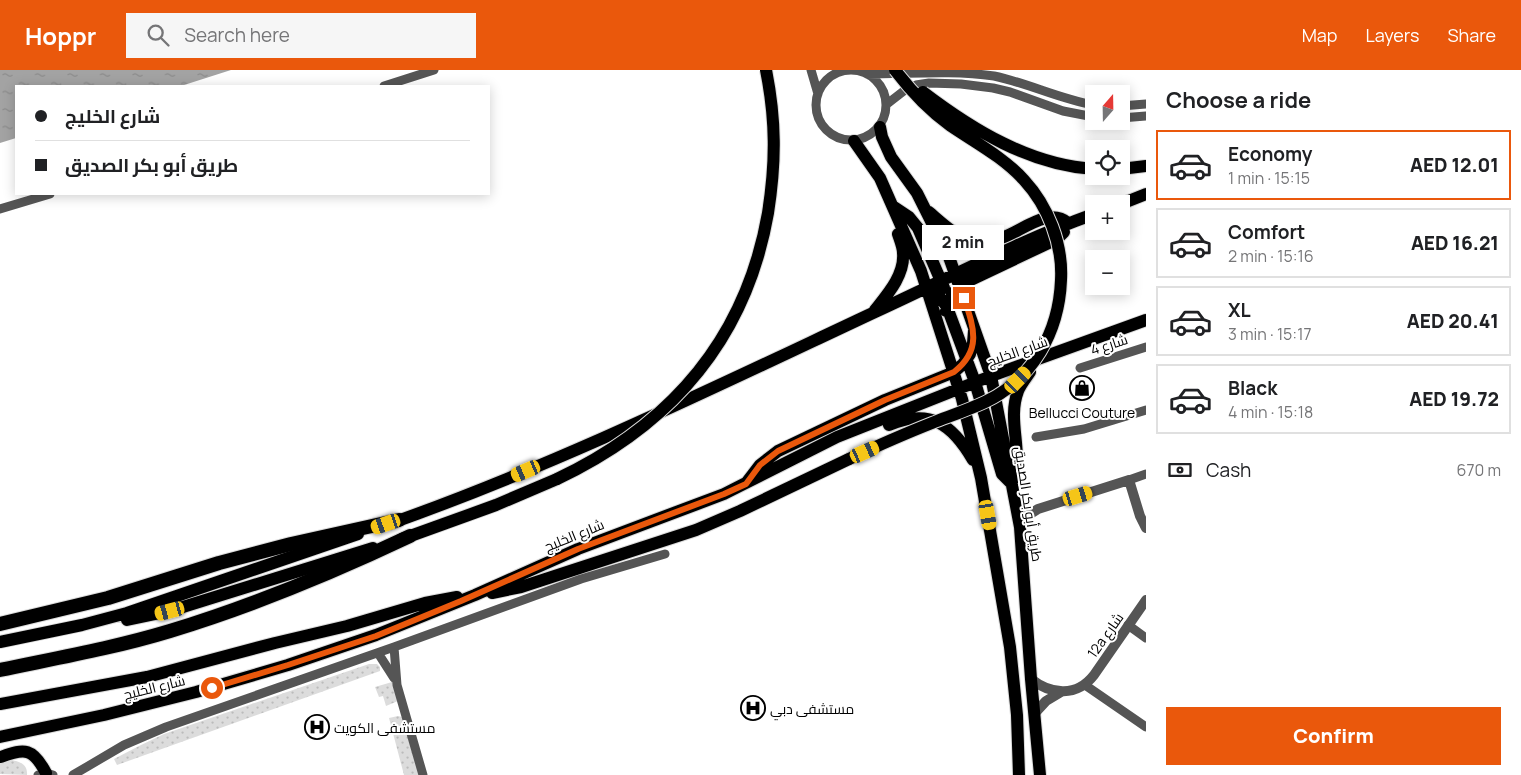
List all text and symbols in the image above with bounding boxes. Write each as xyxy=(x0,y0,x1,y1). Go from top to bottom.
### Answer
search box xyxy=(126,13,476,58)
text: Hoppr xyxy=(25,19,96,52)
icon: search xyxy=(144,21,172,49)
text: Search here xyxy=(184,22,290,48)
text: Map xyxy=(1302,23,1337,47)
text: Layers xyxy=(1365,23,1419,47)
text: Share xyxy=(1447,23,1496,47)
north arrow xyxy=(1085,85,1130,130)
map controls xyxy=(1085,85,1130,295)
text: Choose a ride xyxy=(1166,85,1311,115)
text: شارع الخليج xyxy=(65,103,160,129)
button: locate xyxy=(1085,140,1130,185)
text: Economy xyxy=(1228,141,1312,167)
icon: car xyxy=(1168,143,1213,188)
text: طريق أبو بكر الصديق xyxy=(65,152,238,178)
text: AED 12.01 xyxy=(1410,152,1499,178)
text: 1 min · 15:15 xyxy=(1228,167,1310,189)
button: + xyxy=(1085,195,1130,240)
text: Comfort xyxy=(1228,219,1305,245)
icon: car xyxy=(1168,221,1213,266)
callout: 2 min xyxy=(923,226,1005,260)
text: AED 16.21 xyxy=(1411,230,1499,256)
text: 2 min xyxy=(942,231,984,253)
text: 2 min · 15:16 xyxy=(1228,245,1314,267)
button: − xyxy=(1085,250,1130,295)
route end xyxy=(953,287,975,309)
text: XL xyxy=(1228,297,1251,323)
icon: car xyxy=(1168,299,1213,344)
text: AED 20.41 xyxy=(1407,308,1499,334)
text: 3 min · 15:17 xyxy=(1228,323,1311,345)
street label: شارع 4 xyxy=(1088,329,1130,359)
street label: شارع الخليج xyxy=(984,331,1050,371)
car xyxy=(1002,364,1033,396)
shop icon: Bellucci Couture xyxy=(1069,375,1095,401)
text: Black xyxy=(1228,375,1277,401)
icon: car xyxy=(1168,377,1213,422)
text: AED 19.72 xyxy=(1409,386,1499,412)
text: 4 min · 15:18 xyxy=(1228,401,1313,423)
place label: Bellucci Couture xyxy=(1029,403,1135,422)
car xyxy=(848,439,881,465)
street label: طريق أبو بكر الصديق xyxy=(1011,445,1047,563)
icon: cash xyxy=(1166,456,1194,484)
text: Cash xyxy=(1206,457,1251,483)
car xyxy=(509,458,542,484)
text: 670 m xyxy=(1457,459,1501,481)
car xyxy=(1061,484,1094,508)
car xyxy=(978,499,997,531)
car xyxy=(369,512,402,536)
street label: شارع الخليج xyxy=(541,514,607,556)
car xyxy=(153,600,186,622)
street label: 12a شارع xyxy=(1083,609,1127,661)
street label: شارع الخليج xyxy=(121,670,187,704)
route start xyxy=(201,677,223,699)
hospital icon: مستشفى دبي xyxy=(740,695,766,721)
place label: مستشفى دبي xyxy=(770,699,854,721)
button: Confirm xyxy=(1166,707,1501,765)
hospital icon: مستشفى الكويت xyxy=(304,714,330,740)
place label: مستشفى الكويت xyxy=(334,718,435,737)

